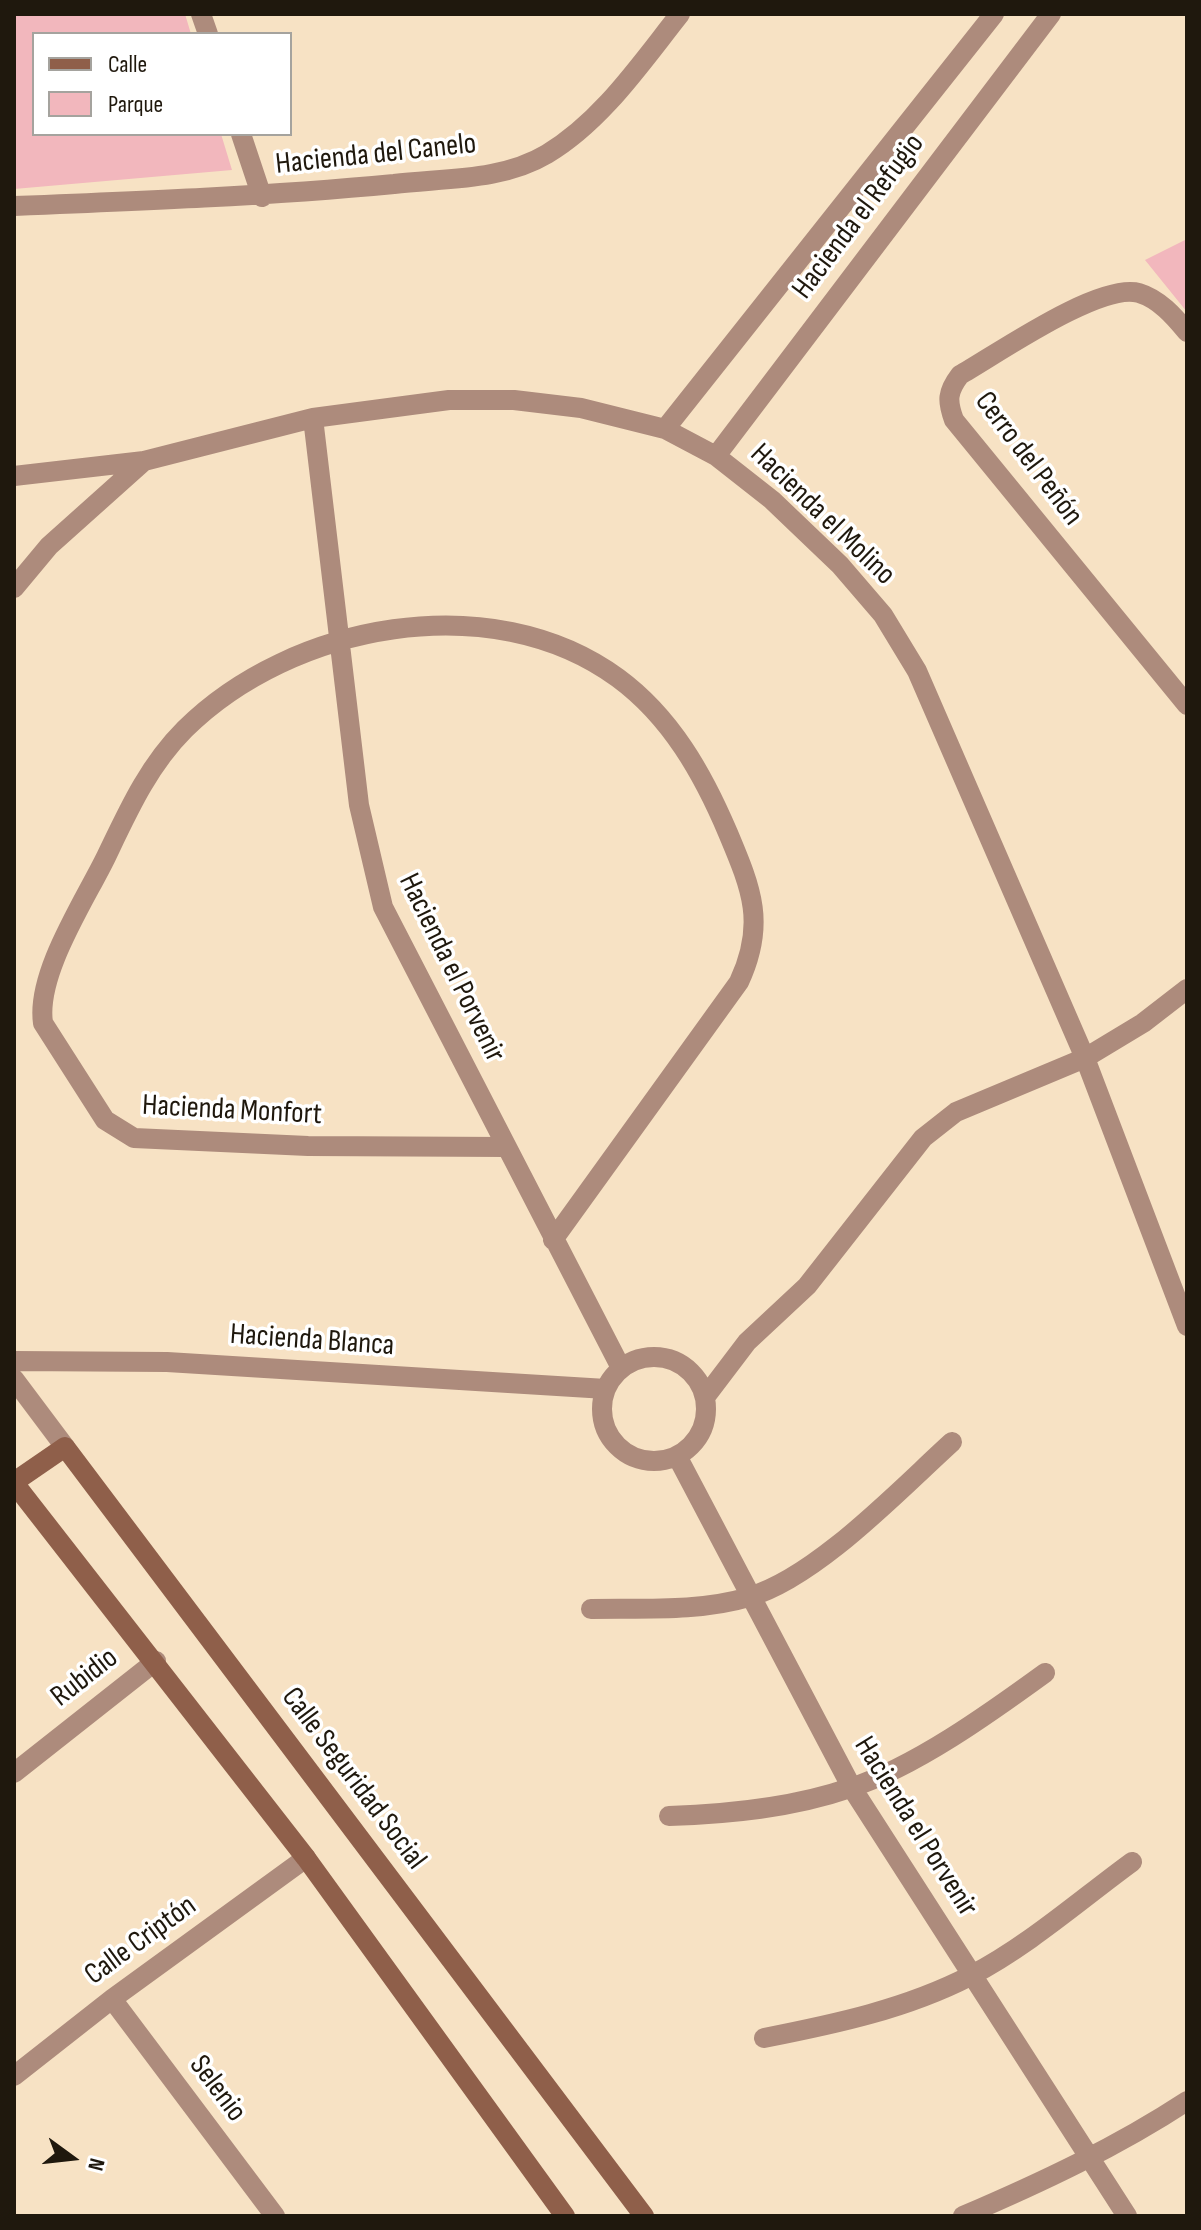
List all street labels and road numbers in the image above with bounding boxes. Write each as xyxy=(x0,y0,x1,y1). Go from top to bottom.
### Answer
street label: Hacienda del Canelo xyxy=(274,127,478,183)
street label: Hacienda el Refugio xyxy=(785,127,933,307)
street label: Cerro del Peñón xyxy=(966,385,1090,533)
street label: Hacienda el Molino xyxy=(742,437,902,593)
street label: Hacienda el Porvenir xyxy=(390,868,512,1068)
street label: Hacienda Monfort xyxy=(141,1088,323,1134)
street label: Hacienda Blanca xyxy=(229,1317,395,1365)
street label: Rubidio xyxy=(44,1641,126,1715)
street label: Calle Seguridad Social xyxy=(273,1681,433,1877)
street label: Hacienda el Porvenir xyxy=(845,1731,985,1923)
street label: Calle Criptón xyxy=(78,1889,204,1993)
street label: Selenio xyxy=(181,2049,253,2129)

